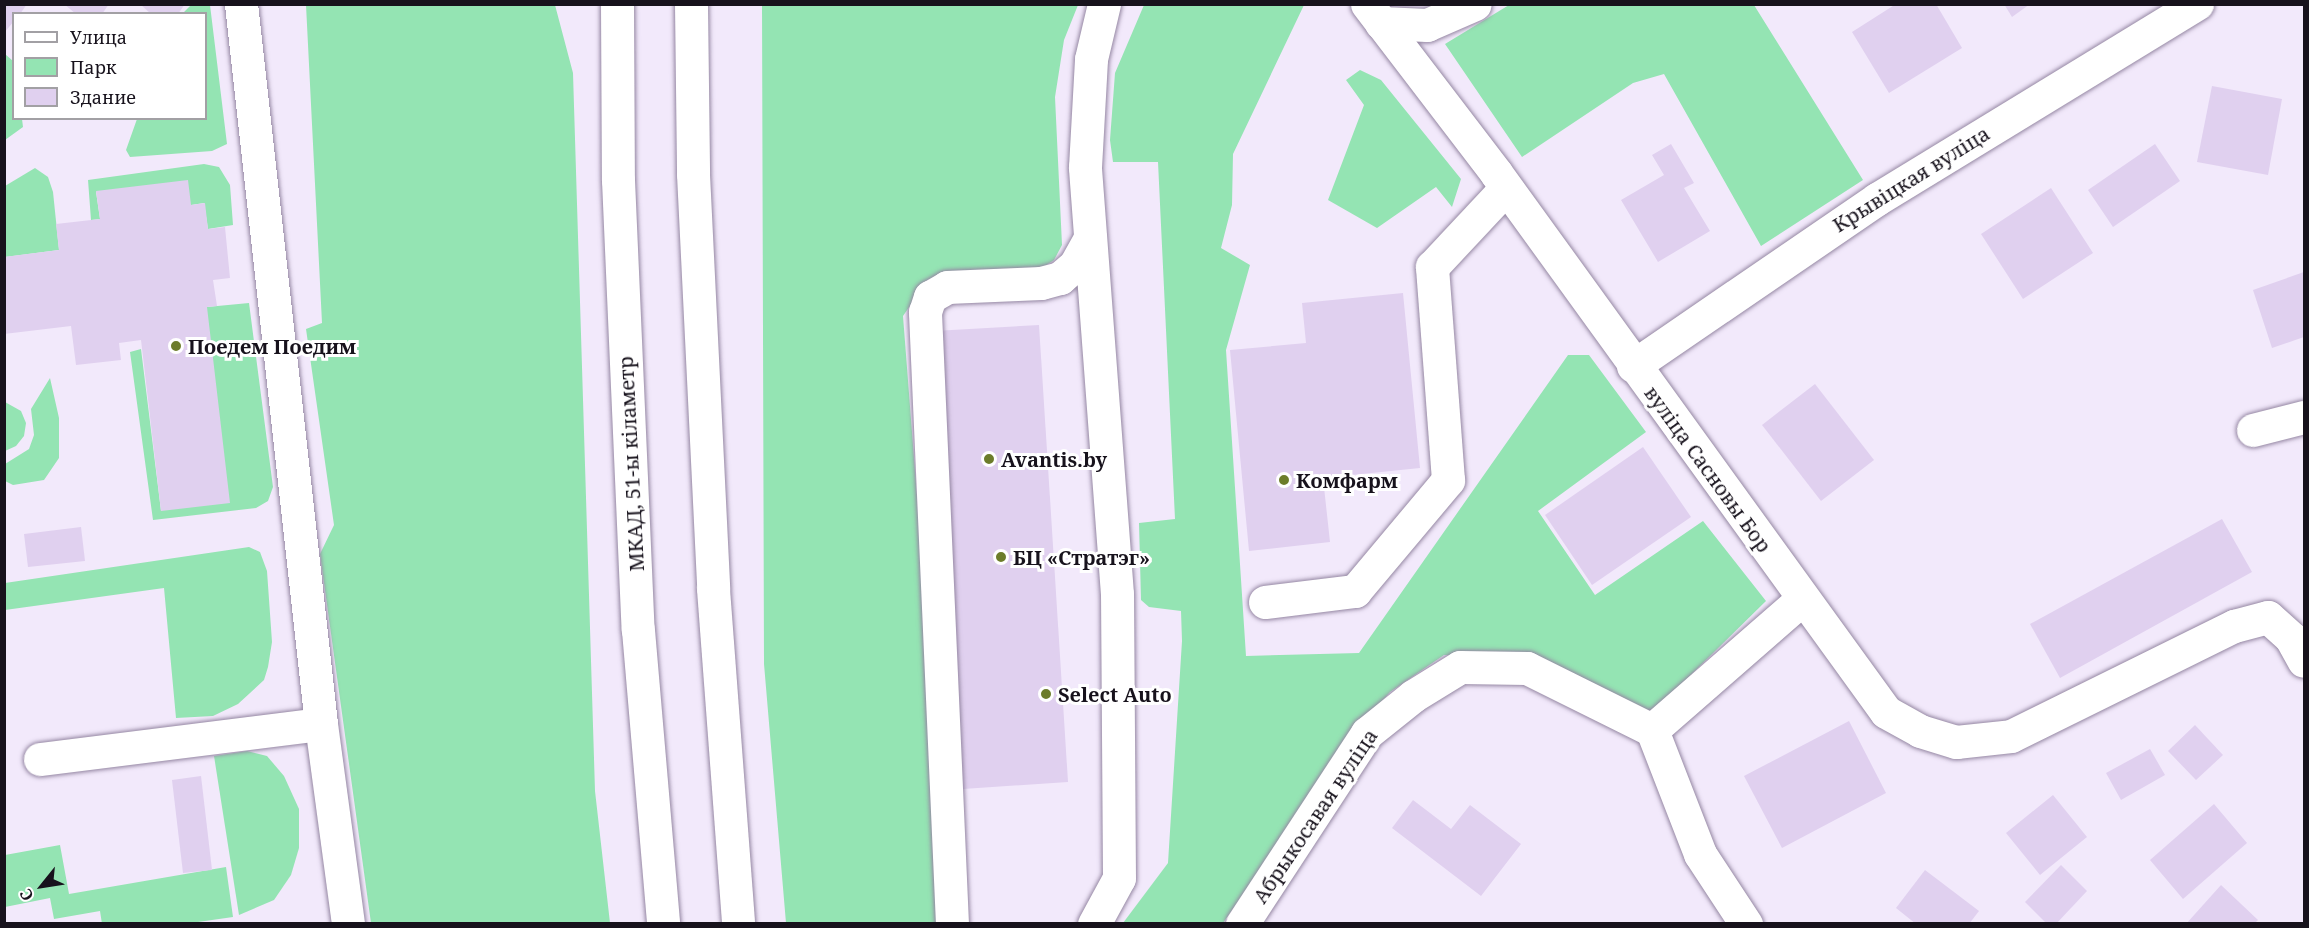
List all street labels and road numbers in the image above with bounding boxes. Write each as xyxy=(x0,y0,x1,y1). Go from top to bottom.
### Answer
street label: Крывіцкая вуліца xyxy=(1828,121,1994,237)
street label: МКАД, 51-ы кіламетр xyxy=(613,356,649,572)
street label: вуліца Сасновы Бор xyxy=(1640,381,1776,557)
street label: Абрыкосавая вуліца xyxy=(1248,724,1382,908)

